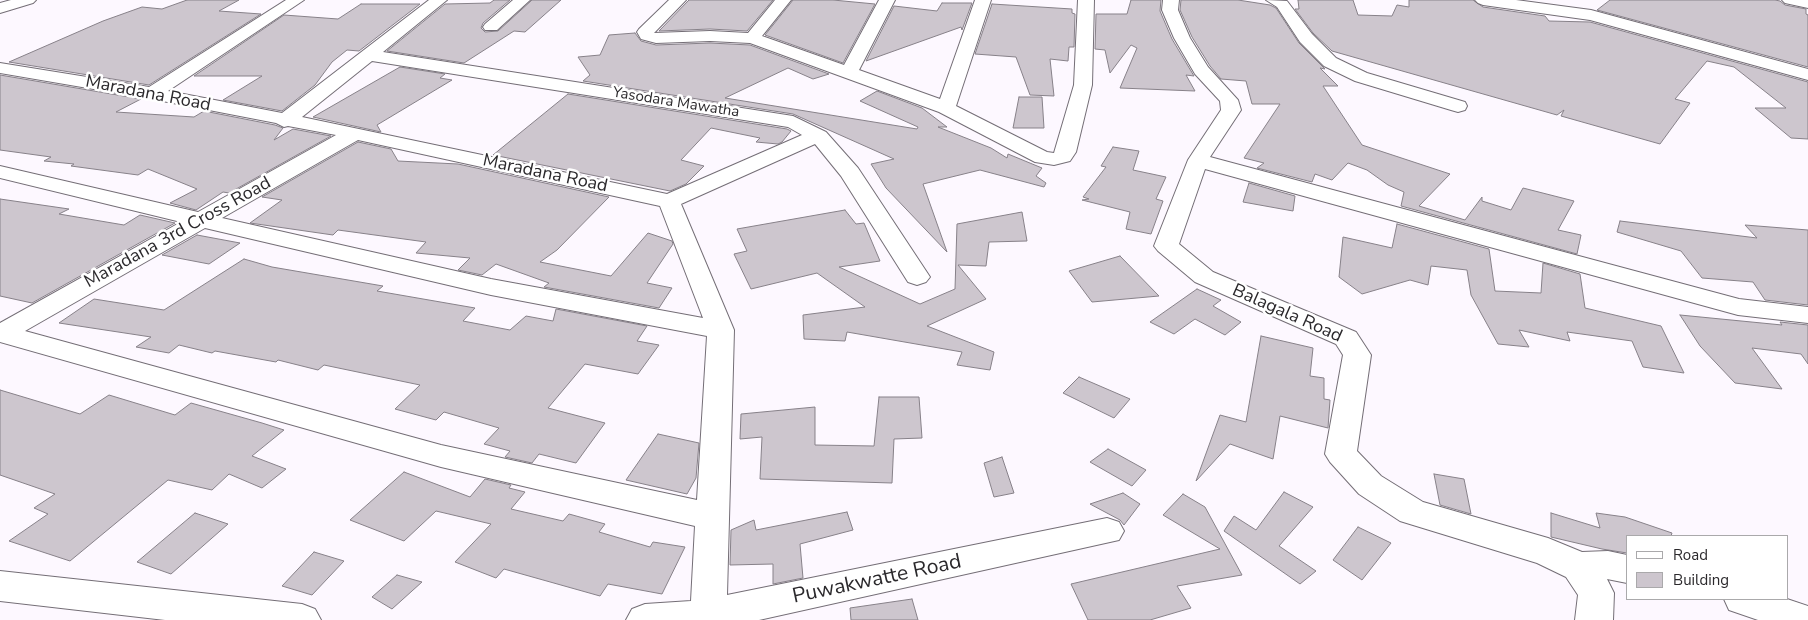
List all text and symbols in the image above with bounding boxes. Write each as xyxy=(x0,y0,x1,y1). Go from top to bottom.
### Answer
street label: Maradana Road xyxy=(84,71,212,117)
street label: Yasodara Mawatha xyxy=(611,84,741,122)
street label: Maradana Road xyxy=(481,150,609,198)
street label: Maradana 3rd Cross Road xyxy=(81,173,275,293)
street label: Balagala Road xyxy=(1229,280,1345,348)
legend xyxy=(1626,535,1788,600)
text: Road xyxy=(1673,545,1708,565)
street label: Puwakwatte Road xyxy=(790,550,964,610)
text: Building xyxy=(1673,570,1729,590)

